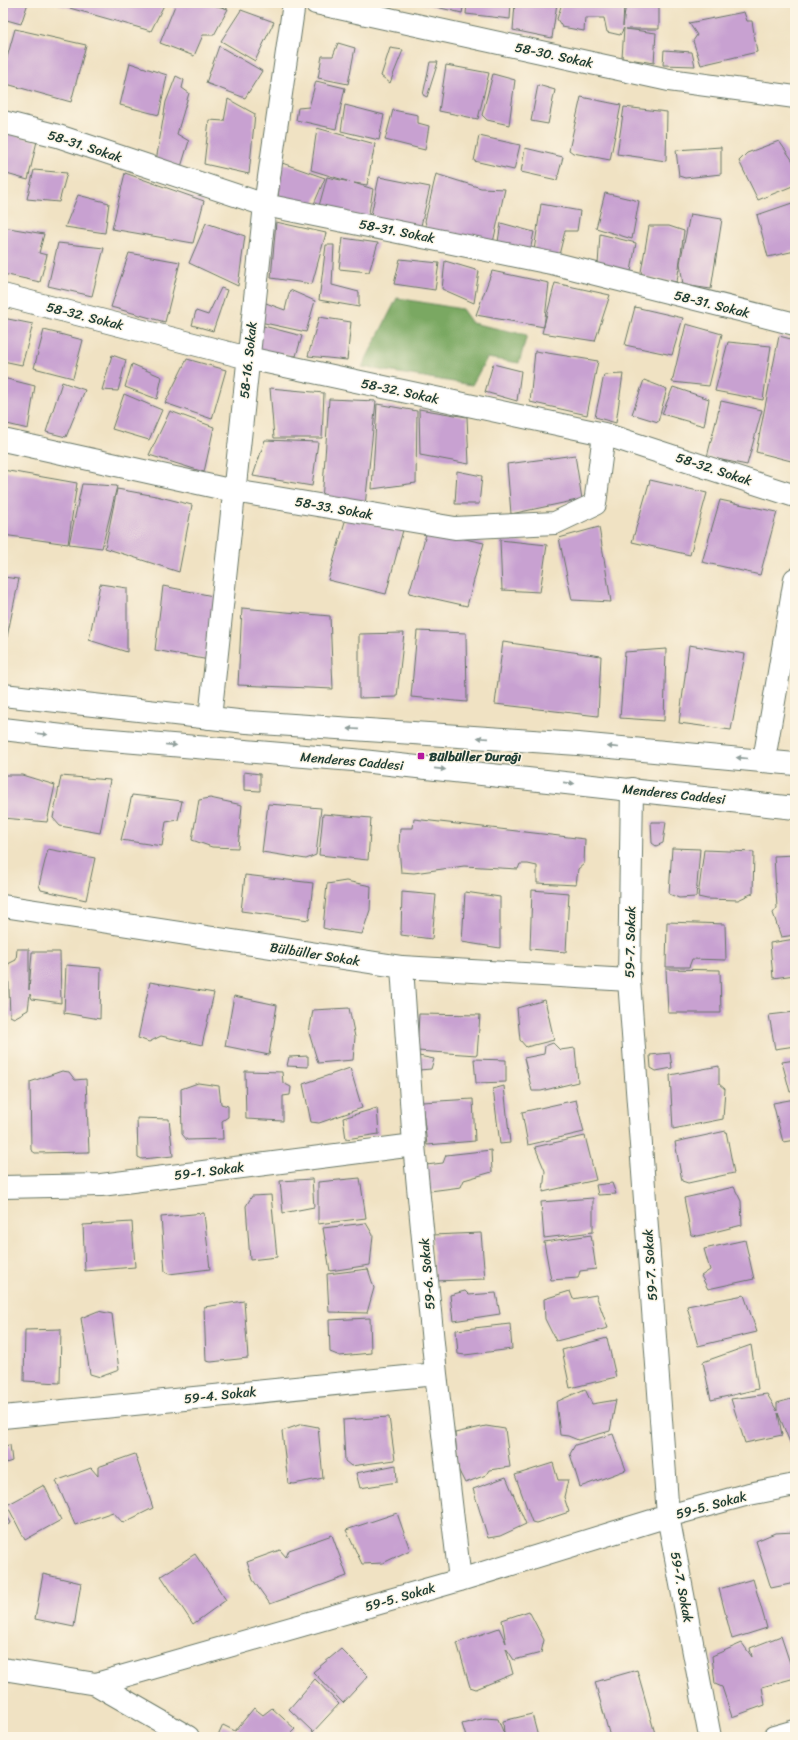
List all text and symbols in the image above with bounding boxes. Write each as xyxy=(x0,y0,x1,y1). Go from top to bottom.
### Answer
street label: 58-30. Sokak xyxy=(513,35,595,75)
street label: 58-31. Sokak xyxy=(45,123,125,169)
street label: 58-31. Sokak xyxy=(357,212,437,250)
street label: 58-31. Sokak xyxy=(672,284,752,324)
street label: 58-32. Sokak xyxy=(44,295,126,337)
street label: 58-16. Sokak xyxy=(233,320,263,400)
street label: 58-32. Sokak xyxy=(359,372,441,410)
street label: 58-32. Sokak xyxy=(673,446,755,492)
street label: 58-33. Sokak xyxy=(293,490,375,526)
one-way arrow xyxy=(347,726,359,733)
one-way arrow xyxy=(36,730,48,737)
one-way arrow xyxy=(477,734,489,741)
one-way arrow xyxy=(165,742,177,748)
one-way arrow xyxy=(607,744,619,750)
street label: Menderes Caddesi xyxy=(299,745,405,777)
place label: Bülbüller Durağı xyxy=(429,745,522,768)
marker: Bülbüller Durağı xyxy=(416,751,426,761)
one-way arrow xyxy=(736,755,748,762)
one-way arrow xyxy=(434,766,446,772)
street label: Menderes Caddesi xyxy=(621,777,727,811)
one-way arrow xyxy=(563,780,575,786)
street label: 59-7. Sokak xyxy=(618,906,642,978)
street label: Bülbüller Sokak xyxy=(268,936,362,972)
street label: 59-1. Sokak xyxy=(173,1155,245,1187)
street label: 59-7. Sokak xyxy=(636,1228,664,1302)
street label: 59-6. Sokak xyxy=(412,1237,442,1311)
street label: 59-4. Sokak xyxy=(183,1380,257,1410)
street label: 59-5. Sokak xyxy=(673,1485,749,1525)
street label: 59-7. Sokak xyxy=(664,1550,700,1625)
street label: 59-5. Sokak xyxy=(362,1576,438,1618)

